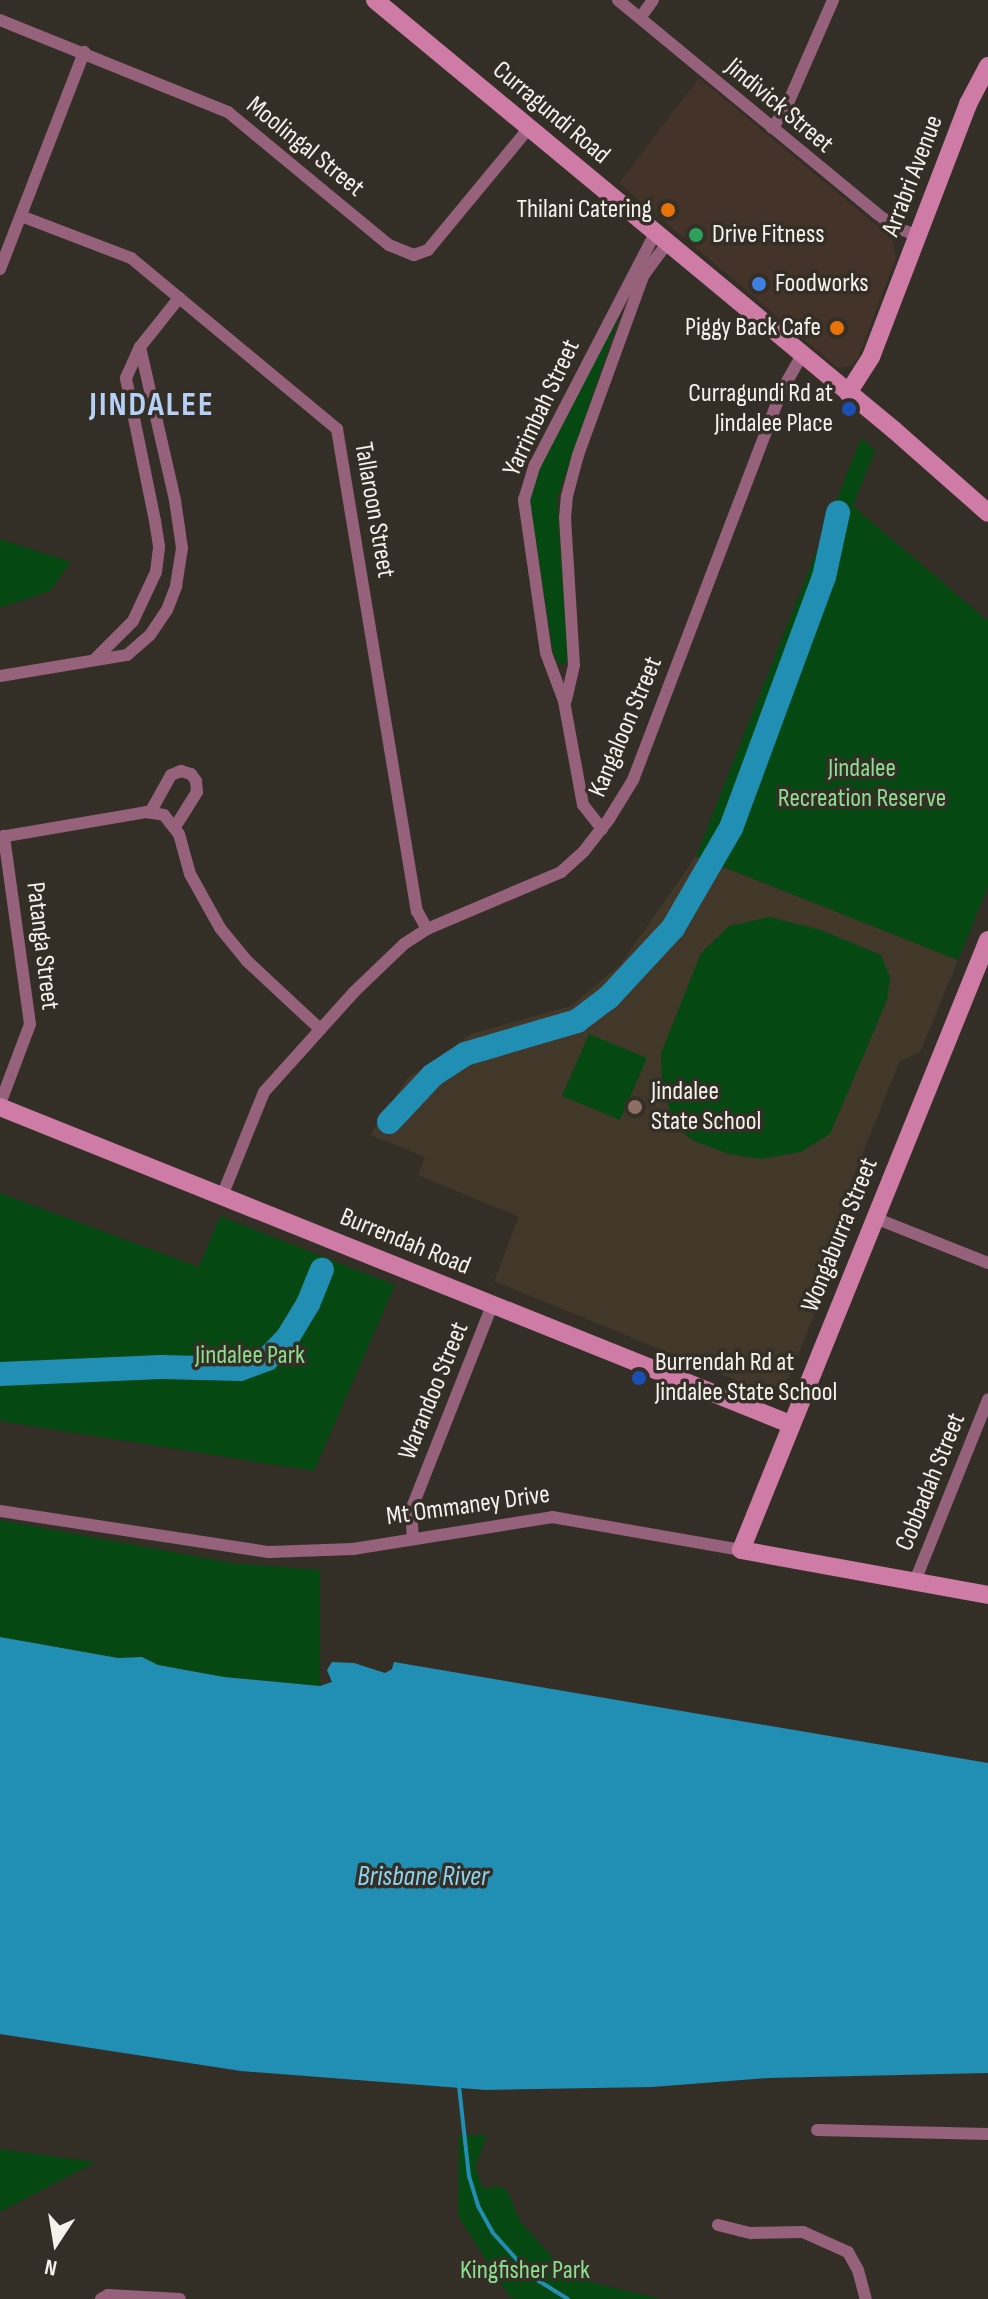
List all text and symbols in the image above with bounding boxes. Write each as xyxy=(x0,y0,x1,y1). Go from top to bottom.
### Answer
street label: Jindivick Street xyxy=(719,52,839,160)
street label: Curragundi Road xyxy=(486,55,616,171)
street label: Moolingal Street xyxy=(240,90,370,204)
street label: Arrabri Avenue xyxy=(876,111,950,241)
place label: Thilani Catering xyxy=(517,194,652,226)
marker: Thilani Catering xyxy=(659,201,677,219)
place label: Drive Fitness xyxy=(712,219,825,251)
marker: Drive Fitness xyxy=(687,226,705,244)
place label: Foodworks xyxy=(775,268,869,300)
marker: Foodworks xyxy=(750,275,768,293)
place label: Piggy Back Cafe xyxy=(685,312,821,344)
marker: Piggy Back Cafe xyxy=(828,319,846,337)
street label: Yarrimbah Street xyxy=(497,335,587,481)
place label: Curragundi Rd at Jindalee Place xyxy=(688,378,833,440)
district label: JINDALEE xyxy=(89,385,215,425)
marker: Curragundi Rd at Jindalee Place xyxy=(840,400,858,418)
street label: Tallaroon Street xyxy=(347,440,401,580)
street label: Kangaloon Street xyxy=(582,652,670,802)
park label: Jindalee Recreation Reserve xyxy=(778,753,946,814)
street label: Patanga Street xyxy=(19,880,65,1012)
place label: Jindalee State School xyxy=(651,1076,761,1138)
marker: Jindalee State School xyxy=(626,1098,644,1116)
street label: Wongaburra Street xyxy=(795,1153,885,1317)
street label: Burrendah Road xyxy=(335,1202,475,1282)
street label: Warandoo Street xyxy=(392,1318,476,1464)
park label: Jindalee Park xyxy=(195,1340,305,1372)
place label: Burrendah Rd at Jindalee State School xyxy=(655,1347,837,1408)
marker: Burrendah Rd at Jindalee State School xyxy=(630,1369,648,1387)
street label: Cobbadah Street xyxy=(889,1409,973,1555)
street label: Mt Ommaney Drive xyxy=(384,1479,552,1533)
water label: Brisbane River xyxy=(357,1860,489,1894)
north arrow xyxy=(16,2203,96,2283)
text: N xyxy=(42,2253,59,2281)
park label: Kingfisher Park xyxy=(460,2255,590,2287)

